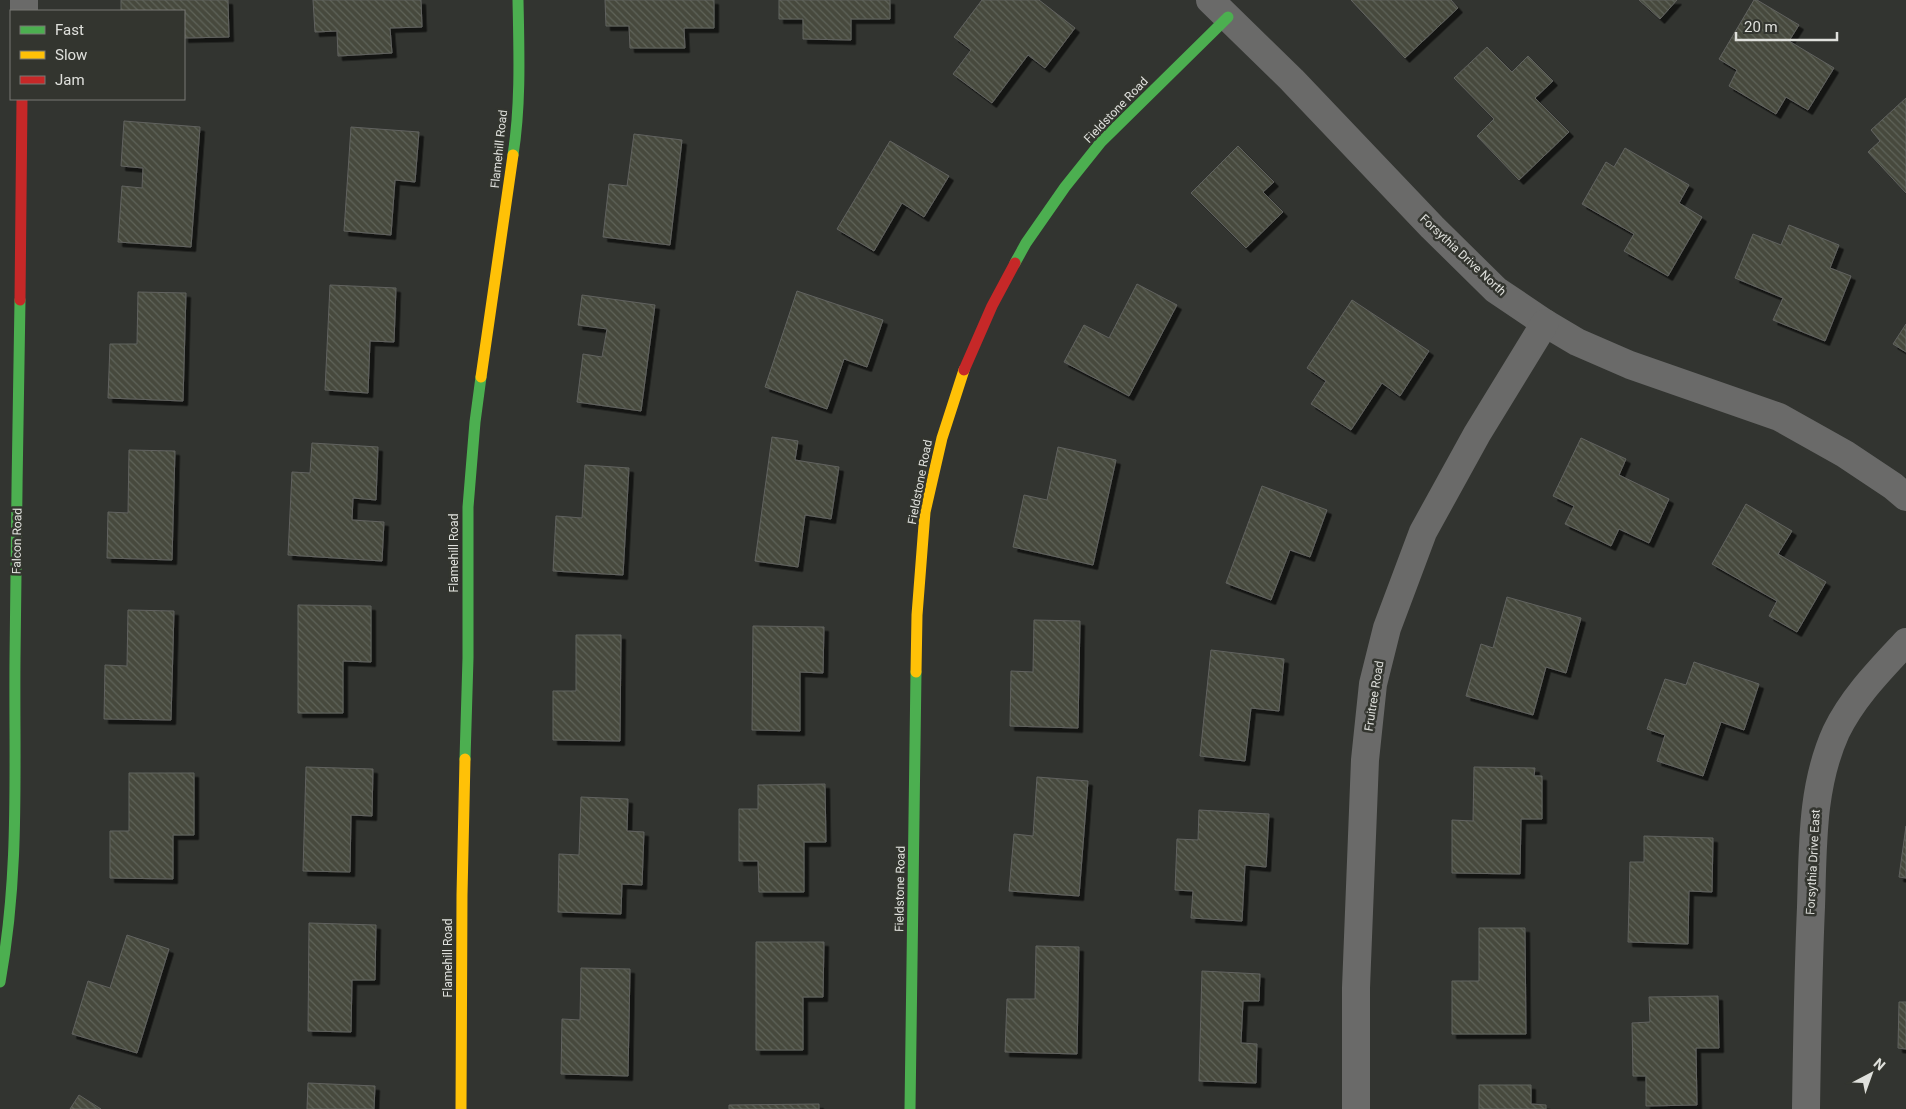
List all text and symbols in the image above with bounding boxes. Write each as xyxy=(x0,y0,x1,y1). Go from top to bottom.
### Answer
legend xyxy=(10,10,185,100)
scale bar xyxy=(1736,10,1837,42)
text: 20 m xyxy=(1744,18,1778,36)
text: Fast xyxy=(55,21,84,39)
text: Slow xyxy=(55,46,87,64)
text: Jam xyxy=(55,71,85,89)
street label: Fieldstone Road xyxy=(1081,74,1151,146)
street label: Flamehill Road xyxy=(488,109,510,189)
street label: Forsythia Drive North xyxy=(1417,212,1509,298)
street label: Fieldstone Road xyxy=(905,438,935,526)
street label: Falcon Road xyxy=(9,508,25,574)
street label: Flamehill Road xyxy=(447,514,461,592)
street label: Fruitree Road xyxy=(1362,660,1386,732)
street label: Forsythia Drive East xyxy=(1803,809,1823,915)
street label: Fieldstone Road xyxy=(892,846,908,932)
street label: Flamehill Road xyxy=(441,919,455,997)
north arrow xyxy=(1846,1049,1896,1099)
text: N xyxy=(1871,1055,1889,1073)

